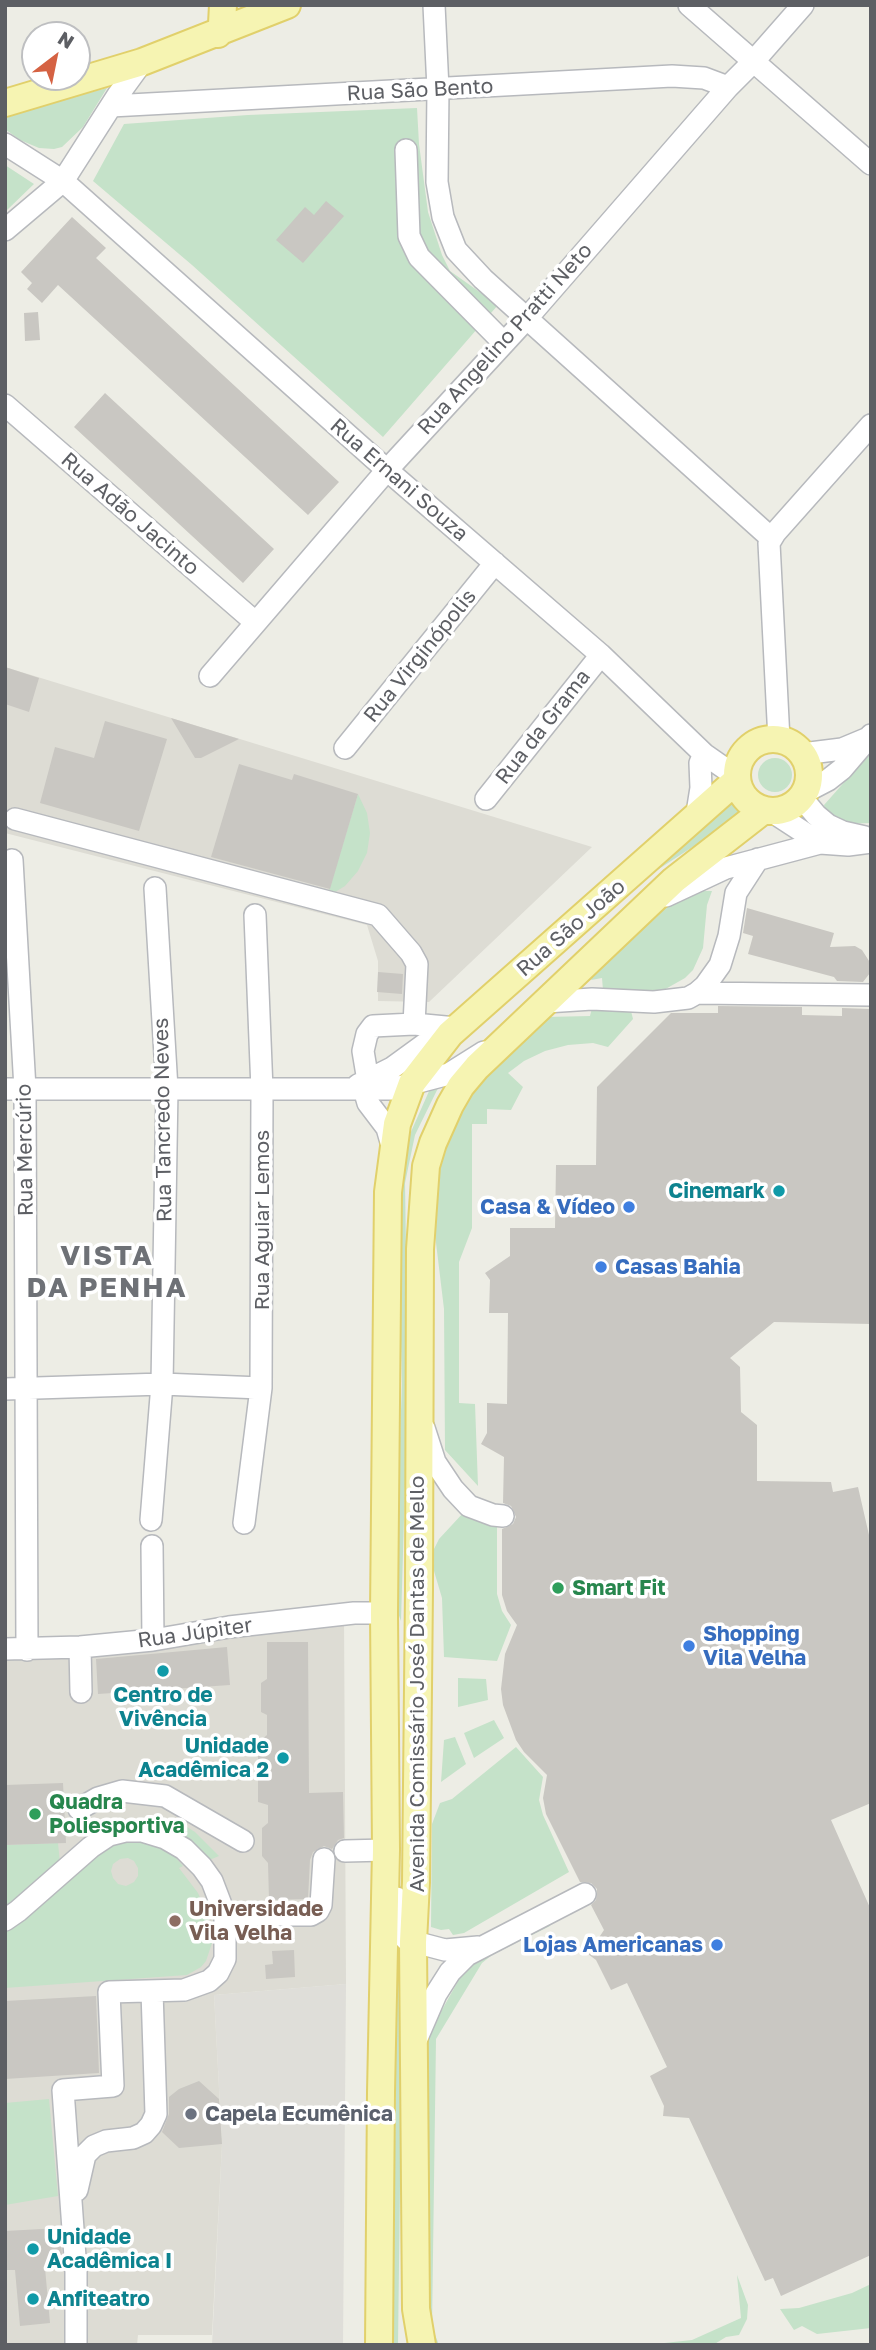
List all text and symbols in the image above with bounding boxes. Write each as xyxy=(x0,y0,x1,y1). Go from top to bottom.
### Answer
north arrow xyxy=(21,21,91,91)
text: N xyxy=(54,26,79,53)
street label: Rua São Bento xyxy=(346,74,494,106)
street label: Rua Angelino Pratti Neto xyxy=(412,238,598,440)
street label: Rua Ernani Souza xyxy=(325,413,473,547)
street label: Rua Adão Jacinto xyxy=(56,447,204,581)
street label: Rua Virginópolis xyxy=(358,584,482,728)
street label: Rua da Grama xyxy=(490,665,596,789)
street label: Rua São João xyxy=(512,874,630,982)
street label: Rua Tancredo Neves xyxy=(149,1018,177,1222)
street label: Rua Mercúrio xyxy=(11,1084,39,1216)
street label: Rua Aguiar Lemos xyxy=(249,1130,275,1310)
place label: Cinemark xyxy=(668,1178,765,1204)
marker: Cinemark xyxy=(771,1183,787,1199)
place label: Casa & Vídeo xyxy=(480,1194,615,1220)
marker: Casa & Vídeo xyxy=(621,1199,637,1215)
district label: VISTA DA PENHA xyxy=(27,1239,187,1305)
place label: Casas Bahia xyxy=(615,1254,741,1280)
marker: Casas Bahia xyxy=(593,1259,609,1275)
street label: Avenida Comissário José Dantas de Mello xyxy=(404,1476,430,1892)
place label: Smart Fit xyxy=(572,1575,666,1601)
marker: Smart Fit xyxy=(550,1580,566,1596)
street label: Rua Júpiter xyxy=(136,1612,254,1654)
place label: Shopping Vila Velha xyxy=(703,1621,806,1671)
marker: Shopping Vila Velha xyxy=(681,1638,697,1654)
marker: Centro de Vivência xyxy=(155,1663,171,1679)
place label: Centro de Vivência xyxy=(113,1682,213,1732)
place label: Unidade Acadêmica 2 xyxy=(138,1733,269,1783)
marker: Unidade Acadêmica 2 xyxy=(275,1750,291,1766)
place label: Quadra Poliesportiva xyxy=(49,1789,185,1839)
marker: Quadra Poliesportiva xyxy=(27,1806,43,1822)
place label: Universidade Vila Velha xyxy=(189,1896,323,1946)
marker: Universidade Vila Velha xyxy=(167,1913,183,1929)
place label: Lojas Americanas xyxy=(523,1932,703,1958)
marker: Lojas Americanas xyxy=(709,1937,725,1953)
place label: Capela Ecumênica xyxy=(205,2101,393,2127)
marker: Capela Ecumênica xyxy=(183,2106,199,2122)
place label: Unidade Acadêmica I xyxy=(47,2224,172,2274)
marker: Unidade Acadêmica I xyxy=(25,2241,41,2257)
place label: Anfiteatro xyxy=(47,2286,150,2312)
marker: Anfiteatro xyxy=(25,2291,41,2307)

